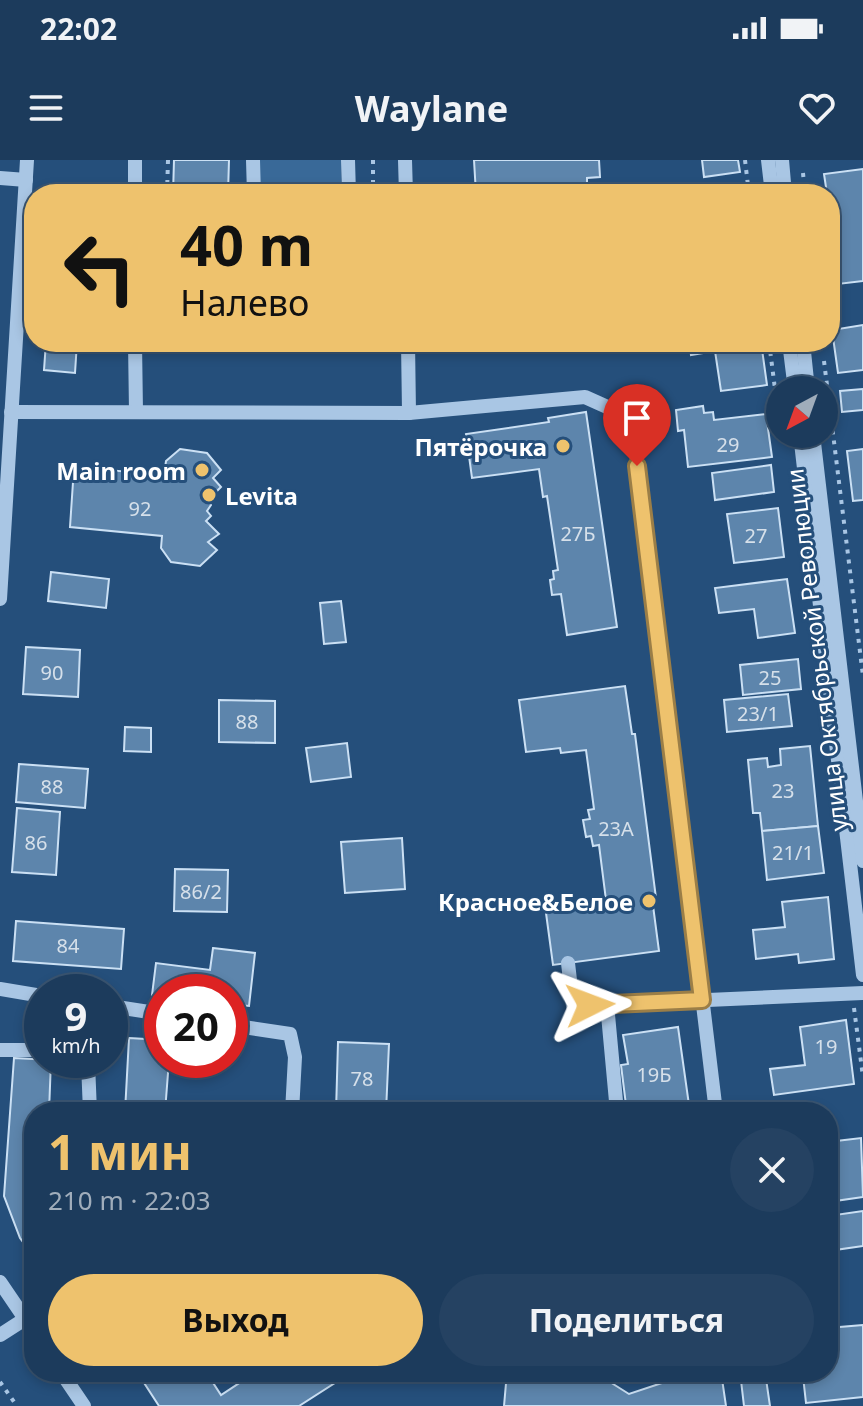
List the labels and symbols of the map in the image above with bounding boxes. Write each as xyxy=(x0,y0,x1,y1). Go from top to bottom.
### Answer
north arrow xyxy=(766,376,838,448)
pin xyxy=(603,384,671,466)
place label: Пятёрочка xyxy=(414,430,547,463)
house number: 29 xyxy=(717,431,739,458)
marker: Пятёрочка xyxy=(554,437,572,455)
place label: Main room xyxy=(56,454,186,487)
marker: Main room xyxy=(193,461,211,479)
street label: улица Октябрьской Революции xyxy=(777,467,855,833)
place label: Levita xyxy=(225,479,298,512)
marker: Levita xyxy=(200,486,218,504)
house number: 92 xyxy=(129,495,151,522)
house number: 27Б xyxy=(560,520,596,547)
house number: 27 xyxy=(745,522,767,549)
house number: 90 xyxy=(41,659,63,686)
house number: 25 xyxy=(759,664,781,691)
house number: 23/1 xyxy=(737,700,779,727)
house number: 88 xyxy=(236,708,258,735)
house number: 88 xyxy=(41,773,63,800)
house number: 23 xyxy=(772,777,794,804)
house number: 23А xyxy=(598,815,634,842)
house number: 86 xyxy=(25,829,47,856)
house number: 21/1 xyxy=(772,839,814,866)
house number: 86/2 xyxy=(180,878,222,905)
place label: Красное&Белое xyxy=(438,885,633,918)
marker: Красное&Белое xyxy=(640,892,658,910)
house number: 84 xyxy=(57,932,80,959)
position arrow xyxy=(548,963,632,1047)
speed limit sign: 20 xyxy=(144,974,248,1078)
house number: 19 xyxy=(815,1033,837,1060)
house number: 19Б xyxy=(636,1061,672,1088)
house number: 78 xyxy=(351,1065,373,1092)

